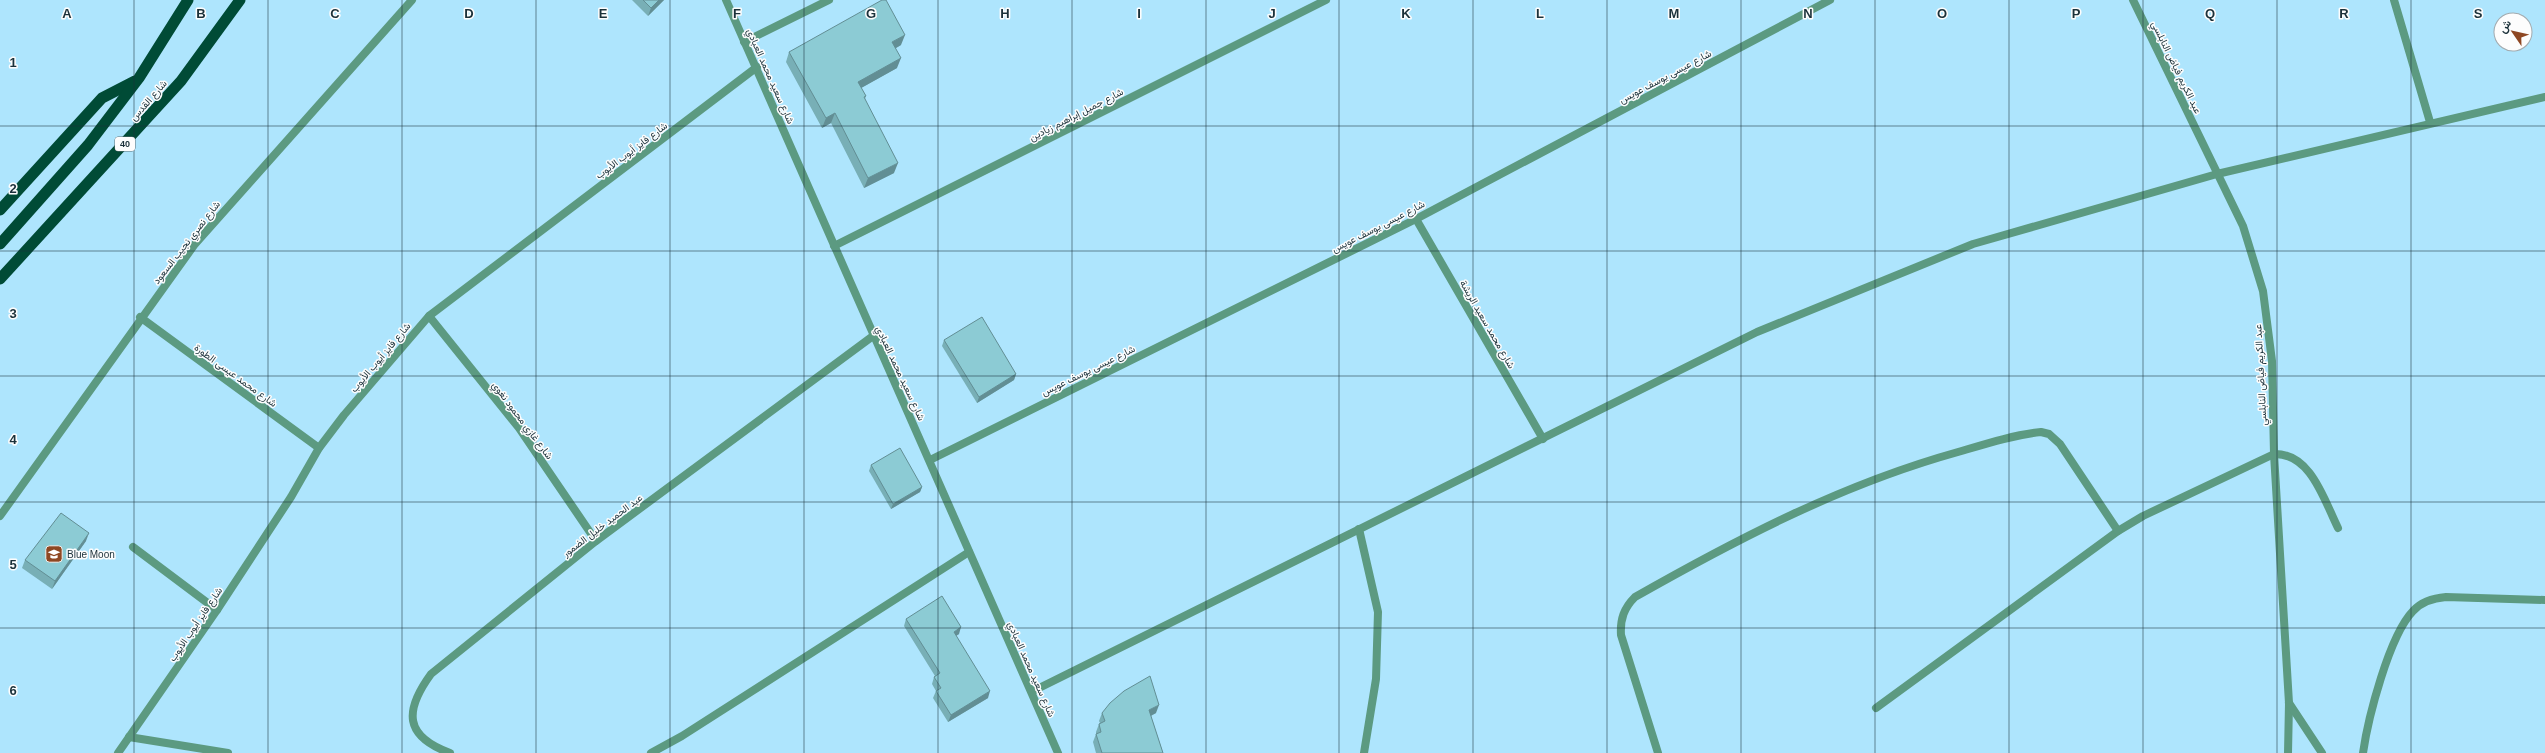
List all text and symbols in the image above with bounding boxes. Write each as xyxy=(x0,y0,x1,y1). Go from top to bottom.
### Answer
text: A xyxy=(62,6,72,21)
text: B xyxy=(196,6,206,21)
text: C xyxy=(330,6,340,21)
text: D xyxy=(464,6,474,21)
text: E xyxy=(599,6,608,21)
text: F xyxy=(733,6,741,21)
text: G xyxy=(866,6,876,21)
text: H xyxy=(1000,6,1010,21)
text: I xyxy=(1137,6,1141,21)
text: J xyxy=(1268,6,1276,21)
text: K xyxy=(1401,6,1411,21)
text: L xyxy=(1536,6,1544,21)
text: M xyxy=(1669,6,1679,21)
text: N xyxy=(1803,6,1813,21)
text: O xyxy=(1937,6,1947,21)
text: P xyxy=(2072,6,2081,21)
text: Q xyxy=(2205,6,2215,21)
text: R xyxy=(2339,6,2349,21)
text: S xyxy=(2474,6,2483,21)
north arrow xyxy=(2493,12,2533,52)
text: ش xyxy=(2496,18,2514,36)
street label: عبد الكريم فياض النابلسي xyxy=(2147,19,2204,117)
street label: شارع سعيد محمد العبادي xyxy=(742,27,797,127)
street label: شارع عيسى يوسف عويس xyxy=(1617,47,1714,106)
text: 1 xyxy=(9,55,17,70)
street label: شارع القدس xyxy=(128,78,170,124)
street label: شارع جميل إبراهيم زيادين xyxy=(1027,86,1126,144)
street label: شارع فايز أيوب الأيوب xyxy=(593,120,670,182)
road number: 40 xyxy=(115,137,135,151)
text: 2 xyxy=(9,181,17,196)
street label: شارع عيسى يوسف عويس xyxy=(1330,198,1427,256)
street label: شارع نصري نجيب السعود xyxy=(151,199,225,288)
street label: شارع محمد سعيد الريشة xyxy=(1457,278,1517,371)
text: 3 xyxy=(9,306,17,321)
street label: شارع فايز أيوب الأيوب xyxy=(348,320,413,395)
street label: شارع سعيد محمد العبادي xyxy=(871,324,927,424)
street label: عبد الكريم فياض النابلسي xyxy=(2252,324,2272,426)
street label: شارع محمد عيسى الطورة xyxy=(192,342,279,410)
street label: شارع عيسى يوسف عويس xyxy=(1040,343,1137,399)
street label: شارع غازي محمود نغوي xyxy=(488,379,555,463)
text: 4 xyxy=(9,432,17,447)
street label: عبد الحميد خليل الضمور xyxy=(559,492,645,560)
school or university icon: Blue Moon xyxy=(44,544,64,564)
place label: Blue Moon xyxy=(67,549,115,560)
text: 5 xyxy=(9,557,17,572)
street label: شارع فايز أيوب الأيوب xyxy=(167,585,225,664)
street label: شارع سعيد محمد العبادي xyxy=(1003,620,1058,720)
text: 6 xyxy=(9,683,17,698)

